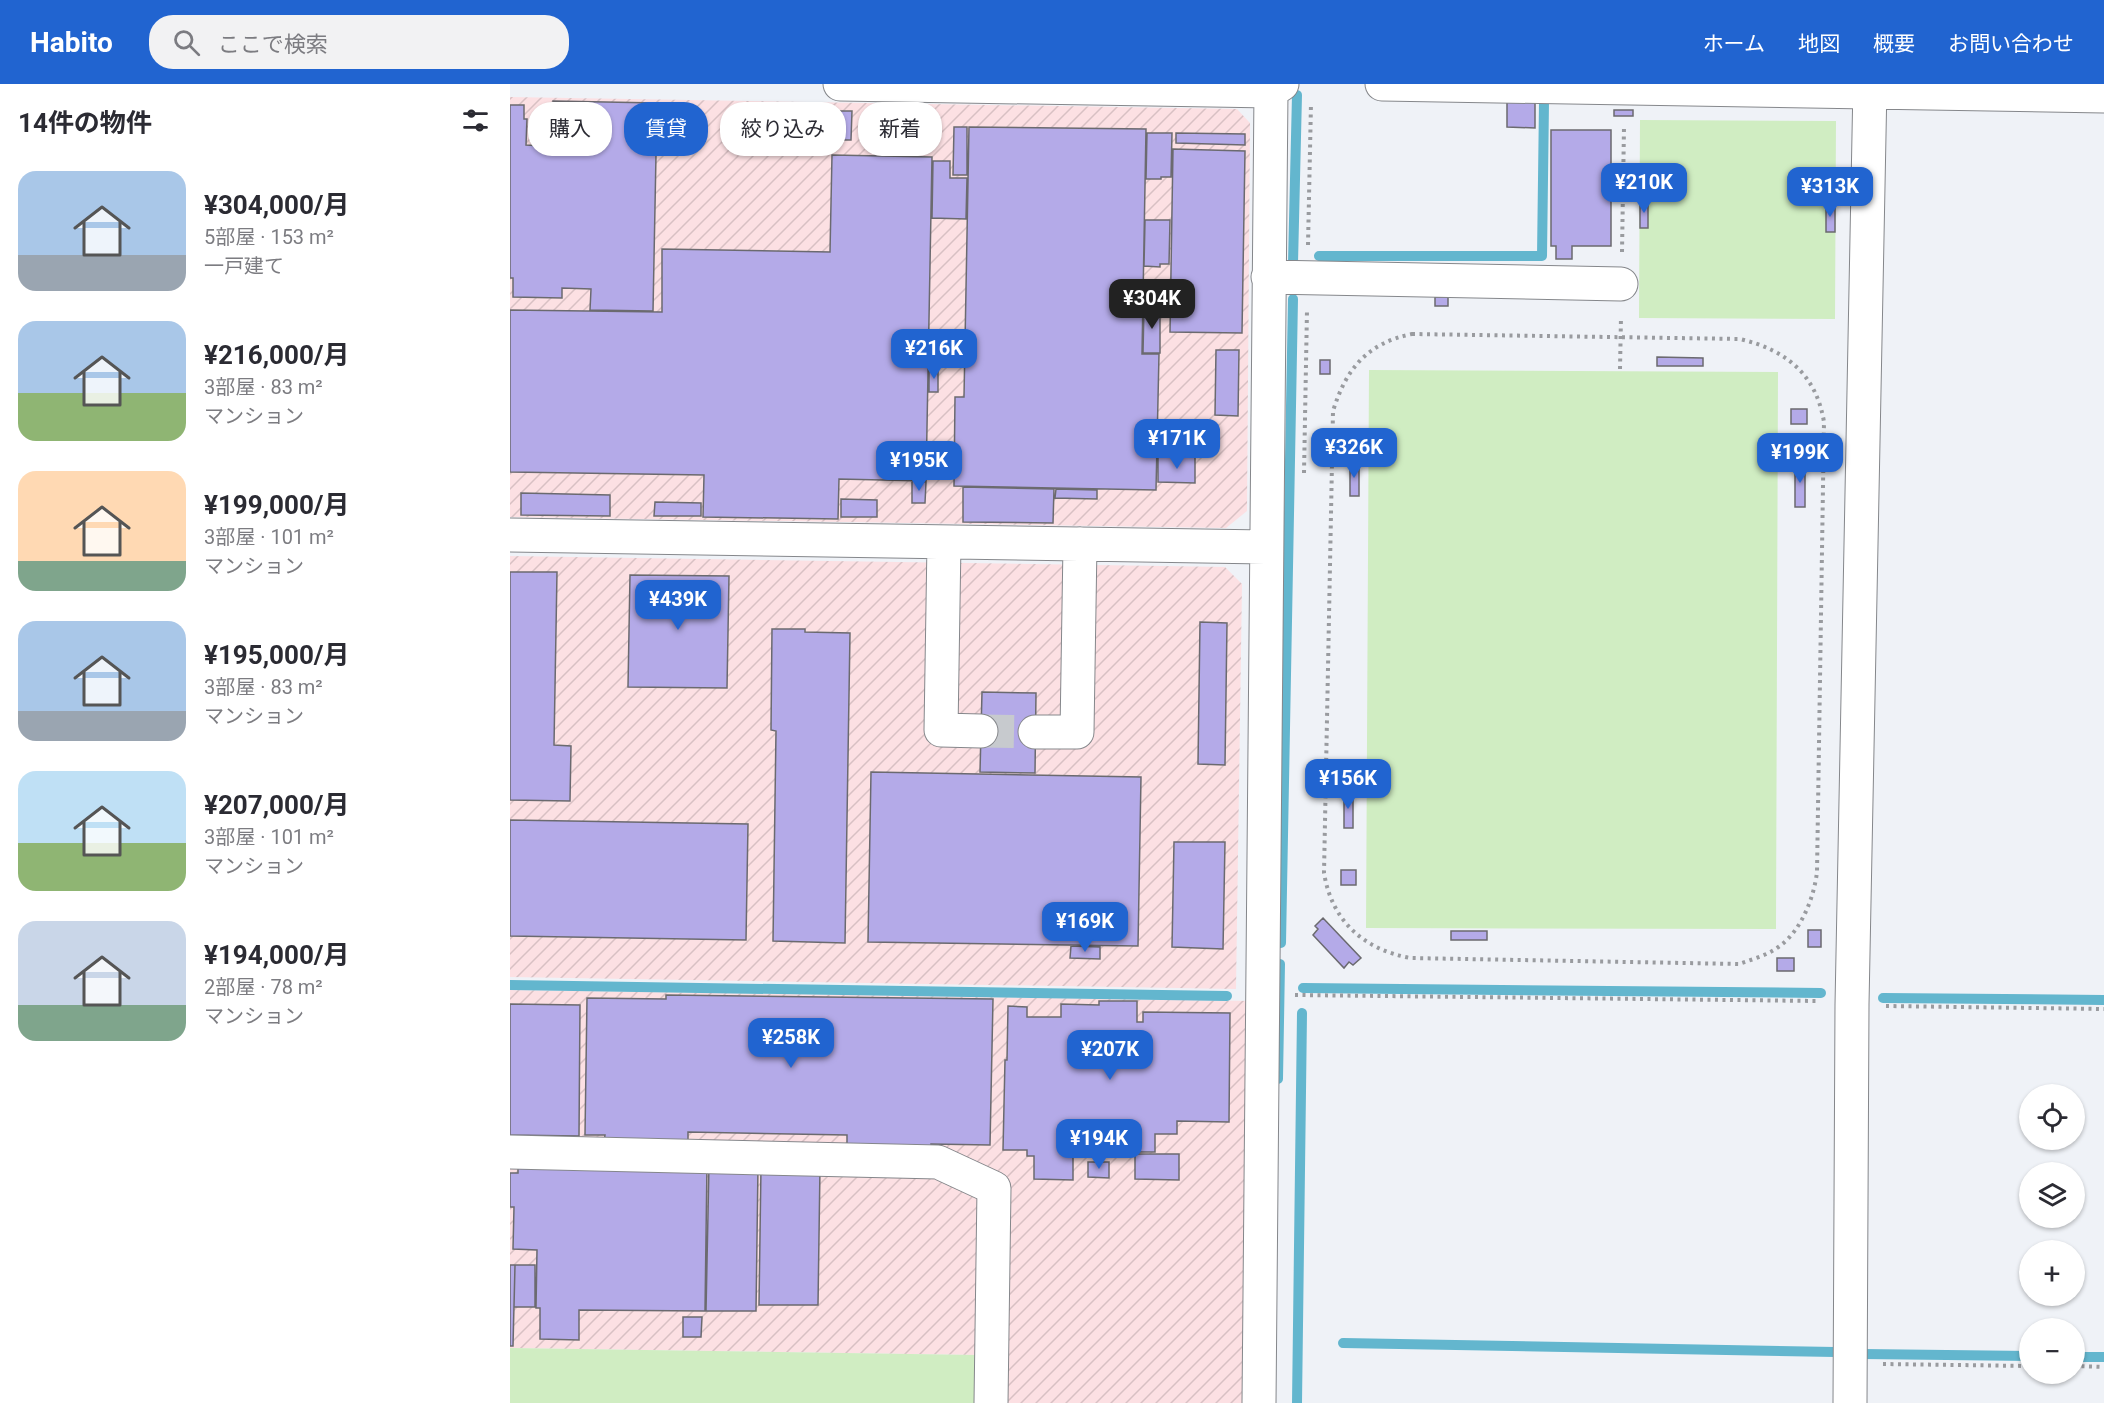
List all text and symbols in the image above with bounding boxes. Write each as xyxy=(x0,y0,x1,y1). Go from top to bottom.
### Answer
search box xyxy=(149,15,569,69)
text: Habito xyxy=(30,26,113,59)
icon: search xyxy=(170,26,203,59)
text: ここで検索 xyxy=(218,32,328,57)
text: ホーム xyxy=(1703,32,1765,56)
text: 地図 xyxy=(1798,32,1840,56)
text: 概要 xyxy=(1873,32,1915,56)
text: お問い合わせ xyxy=(1948,32,2074,56)
chip: 購入 xyxy=(528,102,612,156)
chip: 賃貸 xyxy=(624,102,708,156)
chip: 絞り込み xyxy=(720,102,846,156)
chip: 新着 xyxy=(858,102,942,156)
icon: filters xyxy=(459,104,492,137)
text: 14件の物件 xyxy=(18,108,152,138)
pin: ¥210K xyxy=(1602,163,1686,214)
pin: ¥313K xyxy=(1788,167,1872,218)
text: ¥210K xyxy=(1615,170,1673,194)
text: ¥313K xyxy=(1801,174,1859,198)
text: ¥304,000/月 xyxy=(204,190,350,220)
icon: home xyxy=(66,195,138,267)
text: 5部屋 · 153 m² xyxy=(204,225,334,249)
text: 一戸建て xyxy=(204,254,284,278)
pin: ¥304K xyxy=(1110,279,1194,330)
text: ¥304K xyxy=(1123,286,1181,310)
pin: ¥216K xyxy=(892,329,976,380)
text: ¥216K xyxy=(905,336,963,360)
text: ¥216,000/月 xyxy=(204,340,350,370)
icon: home xyxy=(66,345,138,417)
text: 3部屋 · 83 m² xyxy=(204,375,323,399)
text: マンション xyxy=(204,404,304,428)
pin: ¥171K xyxy=(1135,419,1219,470)
text: ¥171K xyxy=(1148,426,1206,450)
pin: ¥326K xyxy=(1312,428,1396,479)
pin: ¥199K xyxy=(1758,433,1842,484)
text: ¥326K xyxy=(1325,435,1383,459)
text: ¥199K xyxy=(1771,440,1829,464)
pin: ¥195K xyxy=(877,441,961,492)
text: ¥195K xyxy=(890,448,948,472)
text: ¥199,000/月 xyxy=(204,490,350,520)
icon: home xyxy=(66,495,138,567)
text: 3部屋 · 101 m² xyxy=(204,525,334,549)
text: マンション xyxy=(204,554,304,578)
pin: ¥439K xyxy=(636,580,720,631)
text: ¥439K xyxy=(649,587,707,611)
text: ¥195,000/月 xyxy=(204,640,350,670)
icon: home xyxy=(66,645,138,717)
text: 3部屋 · 83 m² xyxy=(204,675,323,699)
text: マンション xyxy=(204,704,304,728)
pin: ¥156K xyxy=(1306,759,1390,810)
text: ¥156K xyxy=(1319,766,1377,790)
text: ¥207,000/月 xyxy=(204,790,350,820)
icon: home xyxy=(66,795,138,867)
text: 3部屋 · 101 m² xyxy=(204,825,334,849)
text: マンション xyxy=(204,854,304,878)
pin: ¥169K xyxy=(1043,902,1127,953)
text: ¥169K xyxy=(1056,909,1114,933)
text: ¥194,000/月 xyxy=(204,940,350,970)
icon: home xyxy=(66,945,138,1017)
text: 2部屋 · 78 m² xyxy=(204,975,323,999)
text: マンション xyxy=(204,1004,304,1028)
pin: ¥258K xyxy=(749,1018,833,1069)
text: ¥258K xyxy=(762,1025,820,1049)
pin: ¥207K xyxy=(1068,1030,1152,1081)
text: ¥207K xyxy=(1081,1037,1139,1061)
map controls xyxy=(2019,1084,2085,1384)
button: locate xyxy=(2019,1084,2085,1150)
pin: ¥194K xyxy=(1057,1119,1141,1170)
text: ¥194K xyxy=(1070,1126,1128,1150)
button: layers xyxy=(2019,1162,2085,1228)
button: + xyxy=(2019,1240,2085,1306)
button: − xyxy=(2019,1318,2085,1384)

